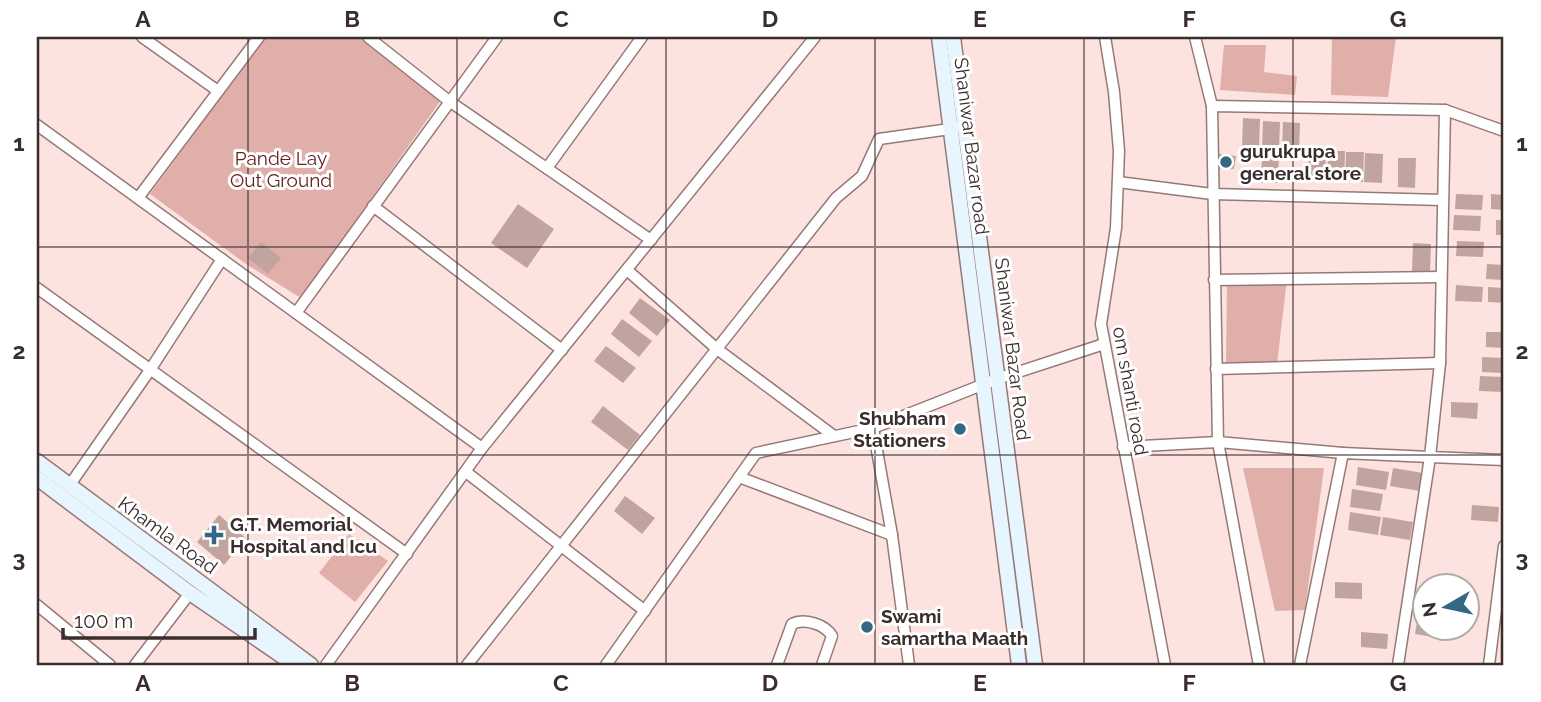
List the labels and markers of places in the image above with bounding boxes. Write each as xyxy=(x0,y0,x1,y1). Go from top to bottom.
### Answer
place label: gurukrupa general store xyxy=(1240,140,1361,184)
marker: gurukrupa general store xyxy=(1218,154,1234,170)
place label: Shubham Stationers xyxy=(853,407,946,451)
marker: Shubham Stationers xyxy=(952,421,968,437)
place label: G.T. Memorial Hospital and Icu xyxy=(230,513,377,557)
marker: G.T. Memorial Hospital and Icu xyxy=(204,525,224,545)
place label: Swami samartha Maath xyxy=(881,605,1028,649)
marker: Swami samartha Maath xyxy=(859,619,875,635)

